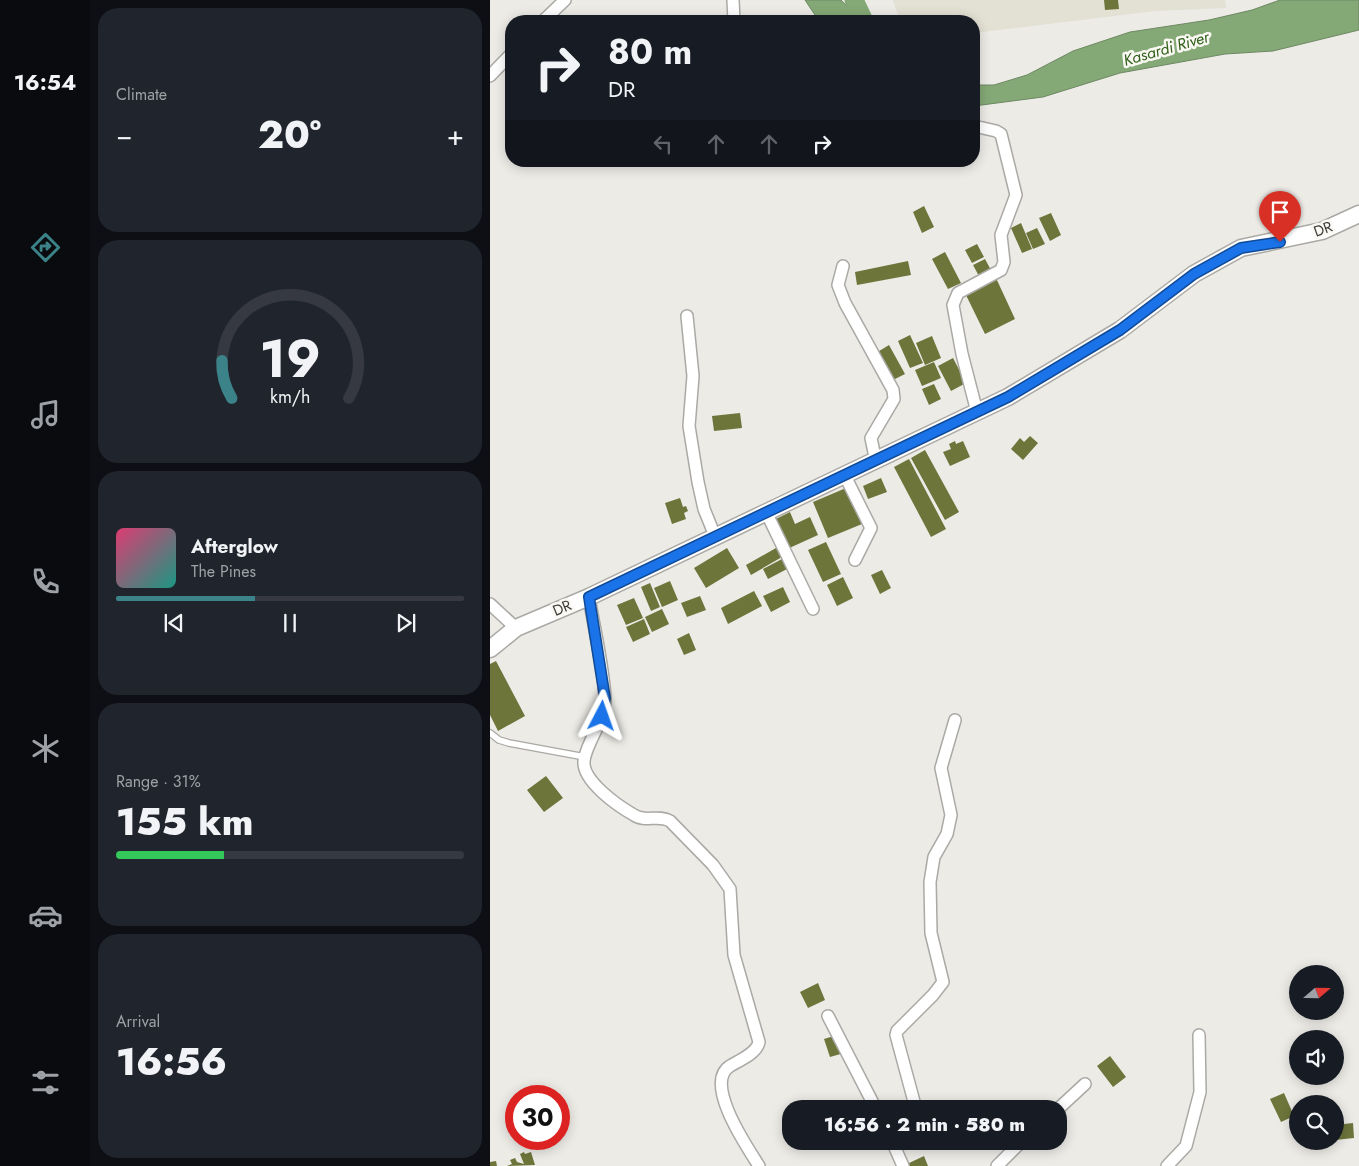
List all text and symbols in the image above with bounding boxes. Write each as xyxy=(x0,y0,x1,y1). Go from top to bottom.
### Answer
water label: Kasardi River xyxy=(1120,25,1213,72)
text: 80 m xyxy=(608,27,692,77)
icon: right xyxy=(525,35,590,100)
text: 16:54 xyxy=(14,66,76,98)
text: DR xyxy=(608,73,635,105)
text: Climate xyxy=(116,83,167,106)
text: 20° xyxy=(258,107,321,162)
text: − xyxy=(116,115,133,156)
text: + xyxy=(447,115,464,156)
icon: left xyxy=(649,130,677,158)
icon: ahead xyxy=(702,130,730,158)
icon: ahead xyxy=(755,130,783,158)
icon: right xyxy=(808,130,836,158)
pin xyxy=(1259,191,1301,242)
icon: arrive xyxy=(1266,198,1294,226)
street label: DR xyxy=(1310,215,1336,243)
icon: directions xyxy=(28,230,63,265)
text: 19 xyxy=(259,321,321,397)
text: km/h xyxy=(270,384,310,410)
icon: music xyxy=(28,397,63,432)
text: Afterglow xyxy=(191,533,278,560)
text: The Pines xyxy=(191,560,256,583)
icon: phone xyxy=(28,564,63,599)
street label: DR xyxy=(549,594,575,622)
icon: previous xyxy=(160,609,188,637)
icon: pause xyxy=(276,609,304,637)
icon: next xyxy=(392,609,420,637)
position arrow xyxy=(575,689,627,741)
icon: climate xyxy=(28,731,63,766)
text: Range · 31% xyxy=(116,770,201,793)
text: 155 km xyxy=(116,794,253,849)
icon: car xyxy=(28,898,63,933)
north arrow xyxy=(1289,965,1344,1020)
map controls xyxy=(1289,965,1344,1150)
text: Arrival xyxy=(116,1010,160,1033)
button: sound xyxy=(1289,1030,1344,1085)
text: 16:56 xyxy=(116,1034,227,1089)
icon: filters xyxy=(28,1065,63,1100)
speed limit sign: 30 xyxy=(505,1085,570,1150)
button: search xyxy=(1289,1095,1344,1150)
text: 16:56 · 2 min · 580 m xyxy=(824,1111,1025,1138)

